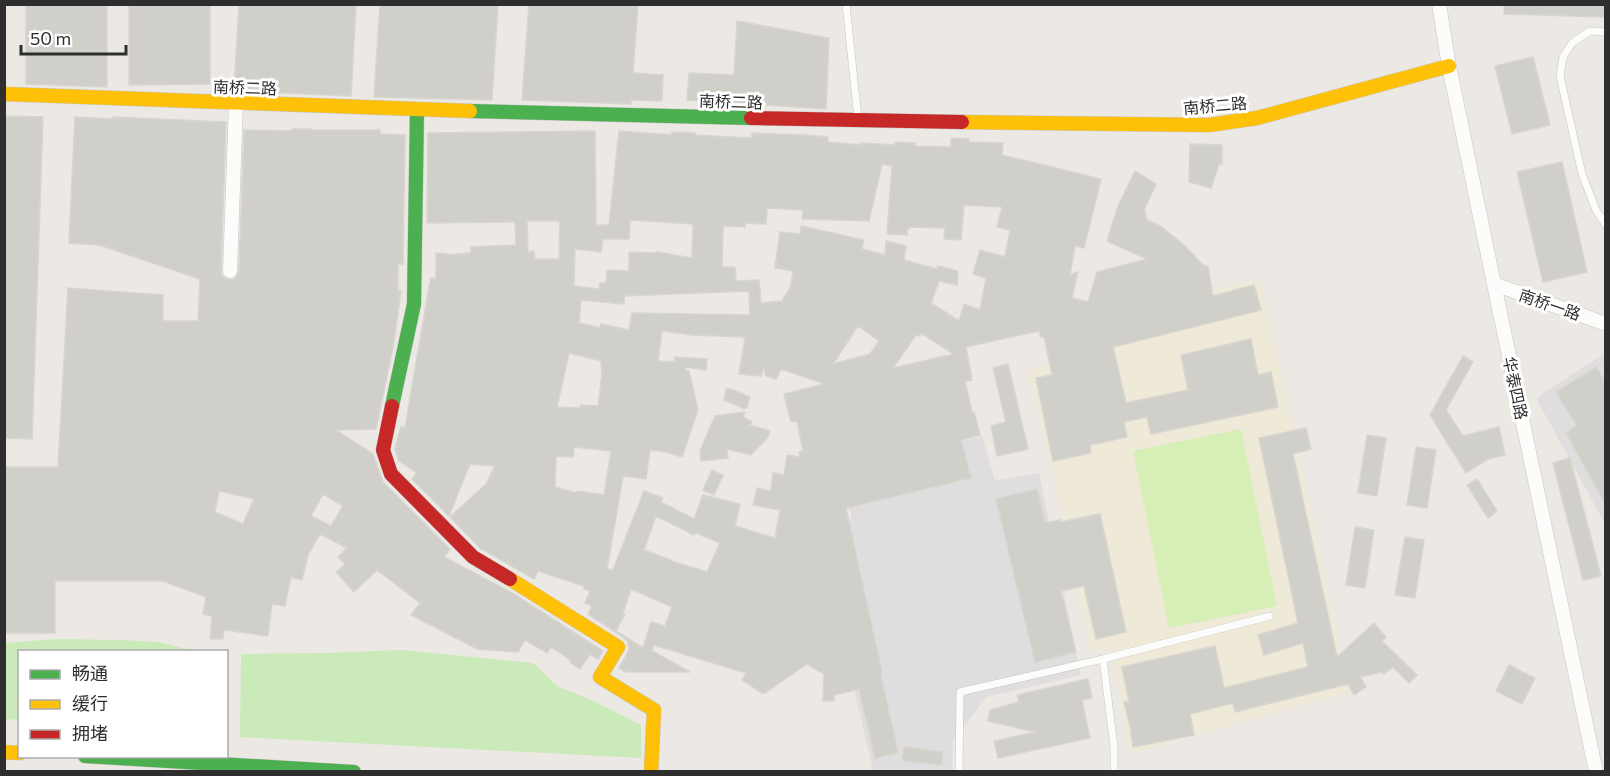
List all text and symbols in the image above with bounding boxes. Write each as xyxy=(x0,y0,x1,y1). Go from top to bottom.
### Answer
scale bar xyxy=(21,18,126,56)
text: 50 m xyxy=(30,27,71,49)
street label: 南桥二路 xyxy=(213,76,277,98)
street label: 南桥二路 xyxy=(699,90,763,112)
street label: 南桥二路 xyxy=(1182,93,1248,117)
street label: 南桥一路 xyxy=(1517,285,1583,323)
street label: 华泰四路 xyxy=(1500,355,1532,421)
legend xyxy=(18,650,228,758)
text: 畅通 xyxy=(72,662,108,684)
text: 缓行 xyxy=(72,692,108,714)
text: 拥堵 xyxy=(72,722,108,744)

